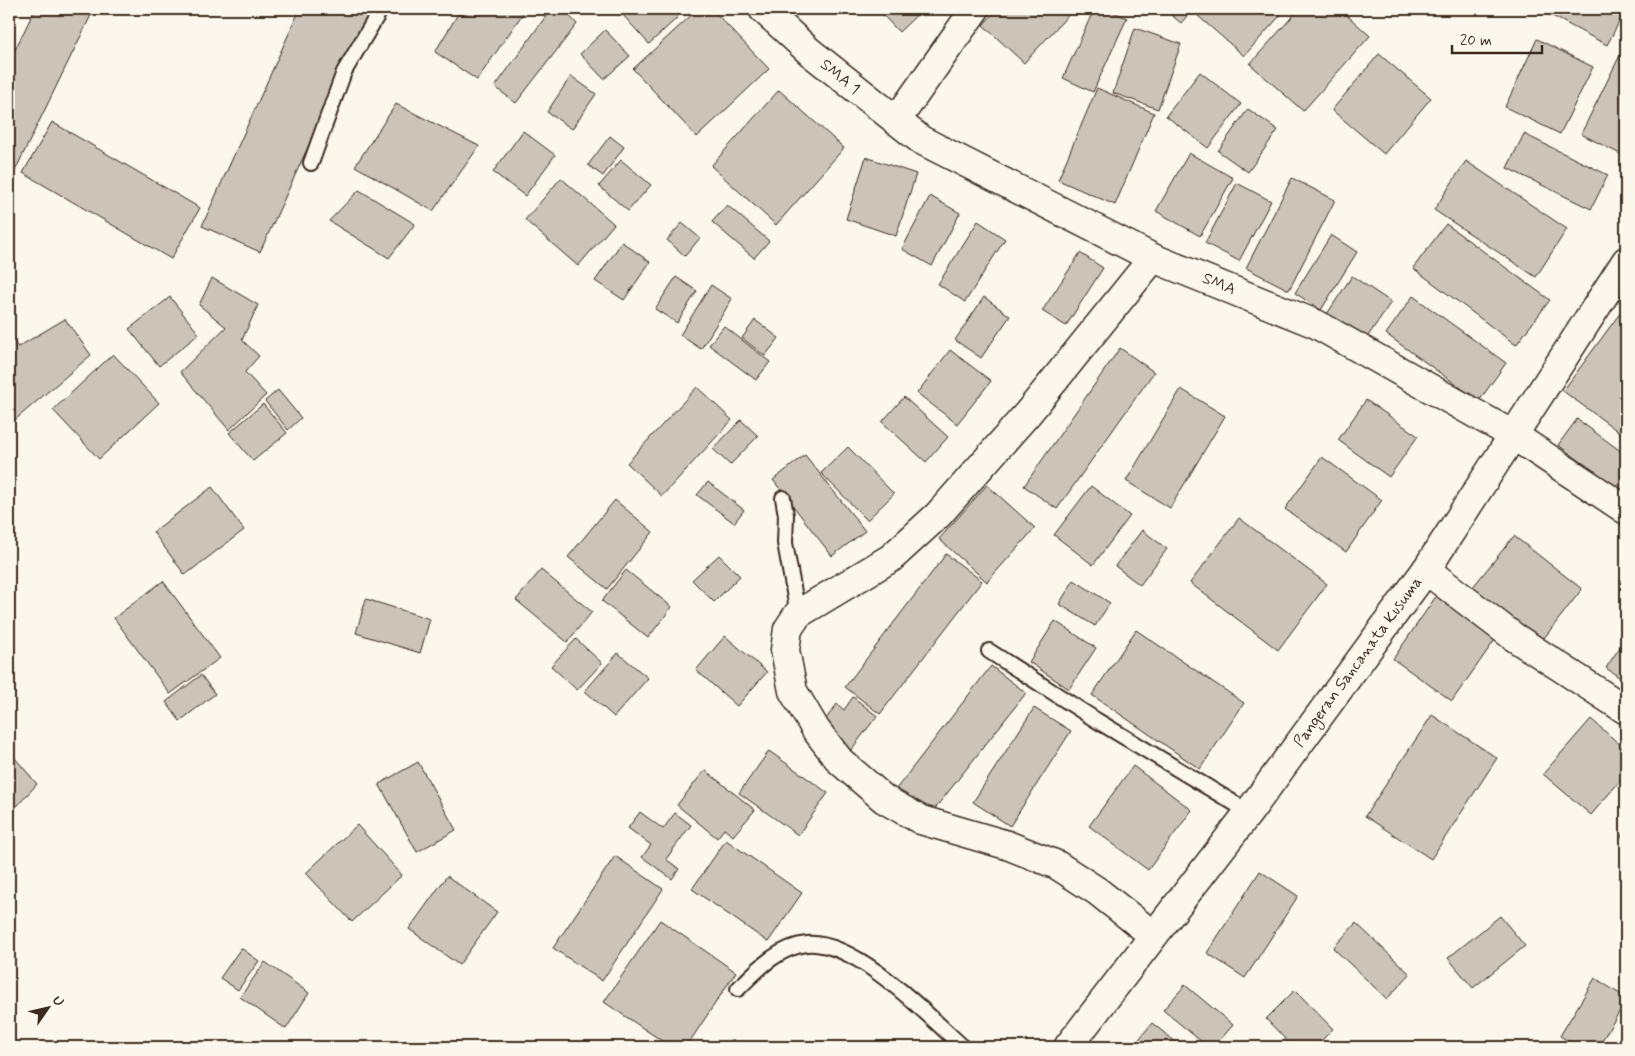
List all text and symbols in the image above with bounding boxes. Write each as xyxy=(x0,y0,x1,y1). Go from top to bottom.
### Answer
scale bar xyxy=(1452,22,1542,54)
text: 20 m xyxy=(1460,31,1492,51)
street label: SMA 1 xyxy=(816,54,864,100)
street label: SMA xyxy=(1199,268,1239,300)
street label: Pangeran Sancanata Kusuma xyxy=(1289,572,1428,752)
north arrow xyxy=(22,984,72,1034)
text: U xyxy=(48,992,68,1010)

